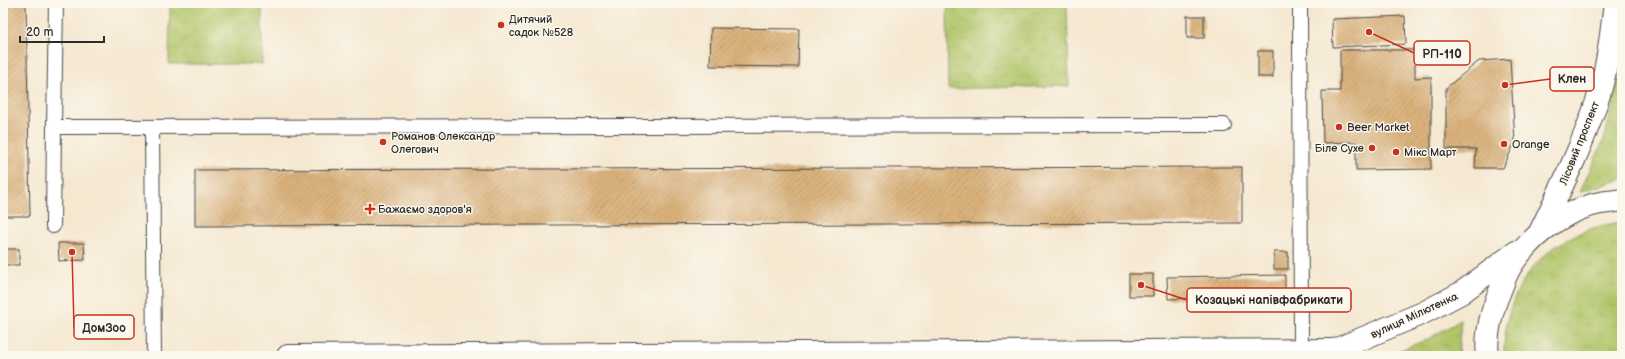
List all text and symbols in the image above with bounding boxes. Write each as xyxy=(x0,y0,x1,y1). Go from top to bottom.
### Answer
place label: Дитячий садок №528 xyxy=(509,13,573,39)
scale bar xyxy=(20,18,104,44)
marker: Дитячий садок №528 xyxy=(496,20,506,30)
text: 20 m xyxy=(26,25,53,40)
callout: РП-110 xyxy=(1414,41,1470,65)
text: РП-110 xyxy=(1422,47,1462,62)
callout: Клен xyxy=(1550,67,1594,91)
text: Клен xyxy=(1558,72,1586,87)
street label: Лісовий проспект xyxy=(1556,99,1602,188)
place label: Beer Market xyxy=(1347,121,1410,134)
marker: Beer Market xyxy=(1334,122,1344,132)
place label: Романов Олександр Олегович xyxy=(391,130,496,156)
marker: Романов Олександр Олегович xyxy=(378,137,388,147)
place label: Orange xyxy=(1512,138,1550,151)
marker: Orange xyxy=(1499,139,1509,149)
place label: Біле Сухе xyxy=(1315,142,1364,155)
marker: Біле Сухе xyxy=(1367,143,1377,153)
place label: Мікс Март xyxy=(1404,146,1457,159)
marker: Мікс Март xyxy=(1391,147,1401,157)
place label: Бажаємо здоров'я xyxy=(378,203,472,216)
marker: Бажаємо здоров'я xyxy=(365,204,375,214)
callout: Козацькі напівфабрикати xyxy=(1187,288,1351,312)
street label: вулиця Мілютенка xyxy=(1369,289,1460,341)
text: Козацькі напівфабрикати xyxy=(1195,293,1343,308)
callout: ДомЗоо xyxy=(74,315,134,339)
text: ДомЗоо xyxy=(82,321,126,336)

